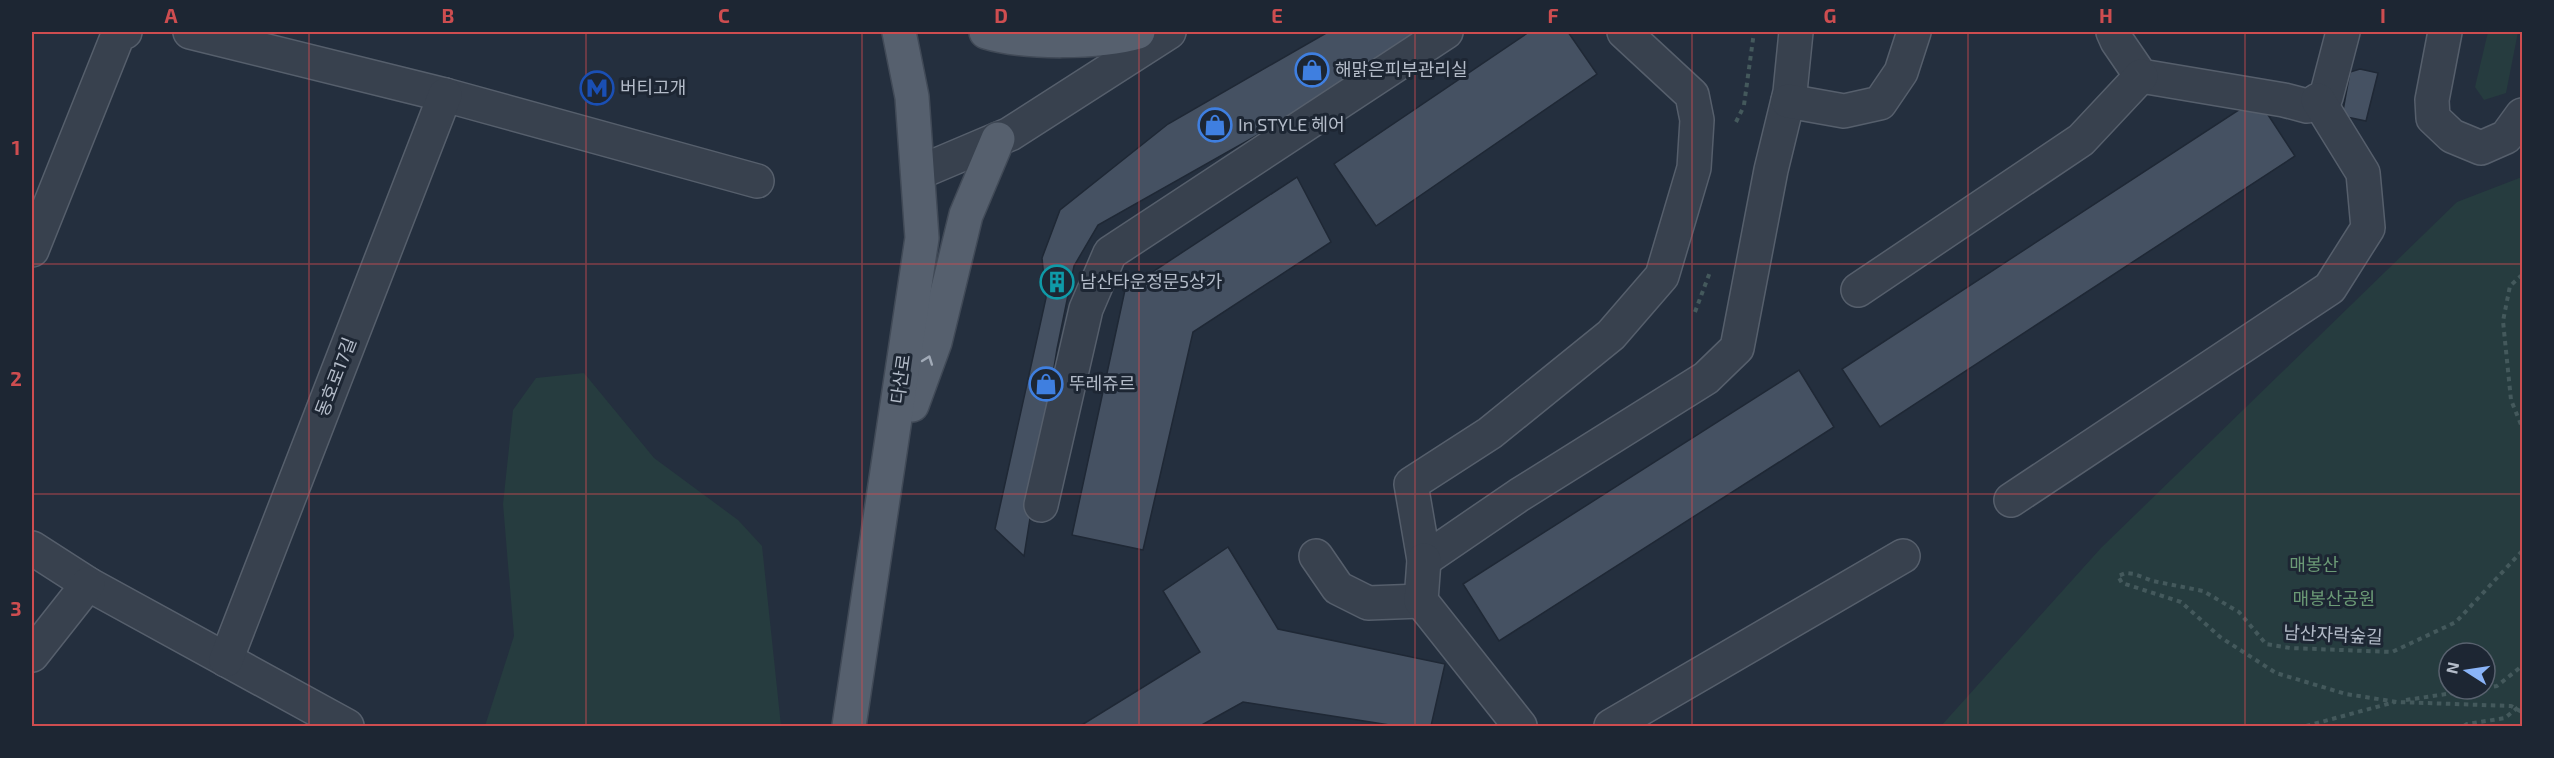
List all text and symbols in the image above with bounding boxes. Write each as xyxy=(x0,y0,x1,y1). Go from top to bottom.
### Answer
text: A xyxy=(164,3,178,27)
text: B xyxy=(442,3,454,27)
text: C xyxy=(718,3,730,27)
text: D xyxy=(994,3,1008,27)
text: E xyxy=(1271,3,1283,27)
text: F xyxy=(1547,3,1559,27)
text: G xyxy=(1824,3,1836,27)
text: H xyxy=(2099,3,2113,27)
text: I xyxy=(2380,3,2386,27)
shop icon: 해맑은피부관리실 xyxy=(1294,52,1330,88)
place label: 해맑은피부관리실 xyxy=(1335,58,1467,80)
metro station icon: 버티고개 xyxy=(579,70,615,106)
place label: 버티고개 xyxy=(620,76,686,98)
shop icon: In STYLE 헤어 xyxy=(1197,107,1233,143)
place label: In STYLE 헤어 xyxy=(1238,113,1344,135)
text: 1 xyxy=(12,135,20,159)
building icon: 남산타운정문5상가 xyxy=(1039,264,1075,300)
place label: 남산타운정문5상가 xyxy=(1080,270,1223,292)
street label: 동호로17길 xyxy=(310,334,360,419)
street label: 다산로 xyxy=(886,353,914,405)
one-way arrow xyxy=(921,355,934,366)
text: 2 xyxy=(10,366,22,390)
shop icon: 뚜레쥬르 xyxy=(1028,366,1064,402)
place label: 뚜레쥬르 xyxy=(1069,372,1135,394)
park label: 매봉산 xyxy=(2289,553,2339,575)
park label: 매봉산공원 xyxy=(2293,587,2375,609)
text: 3 xyxy=(10,596,22,620)
street label: 남산자락숲길 xyxy=(2283,620,2383,648)
north arrow xyxy=(2437,641,2497,701)
text: N xyxy=(2441,660,2462,675)

